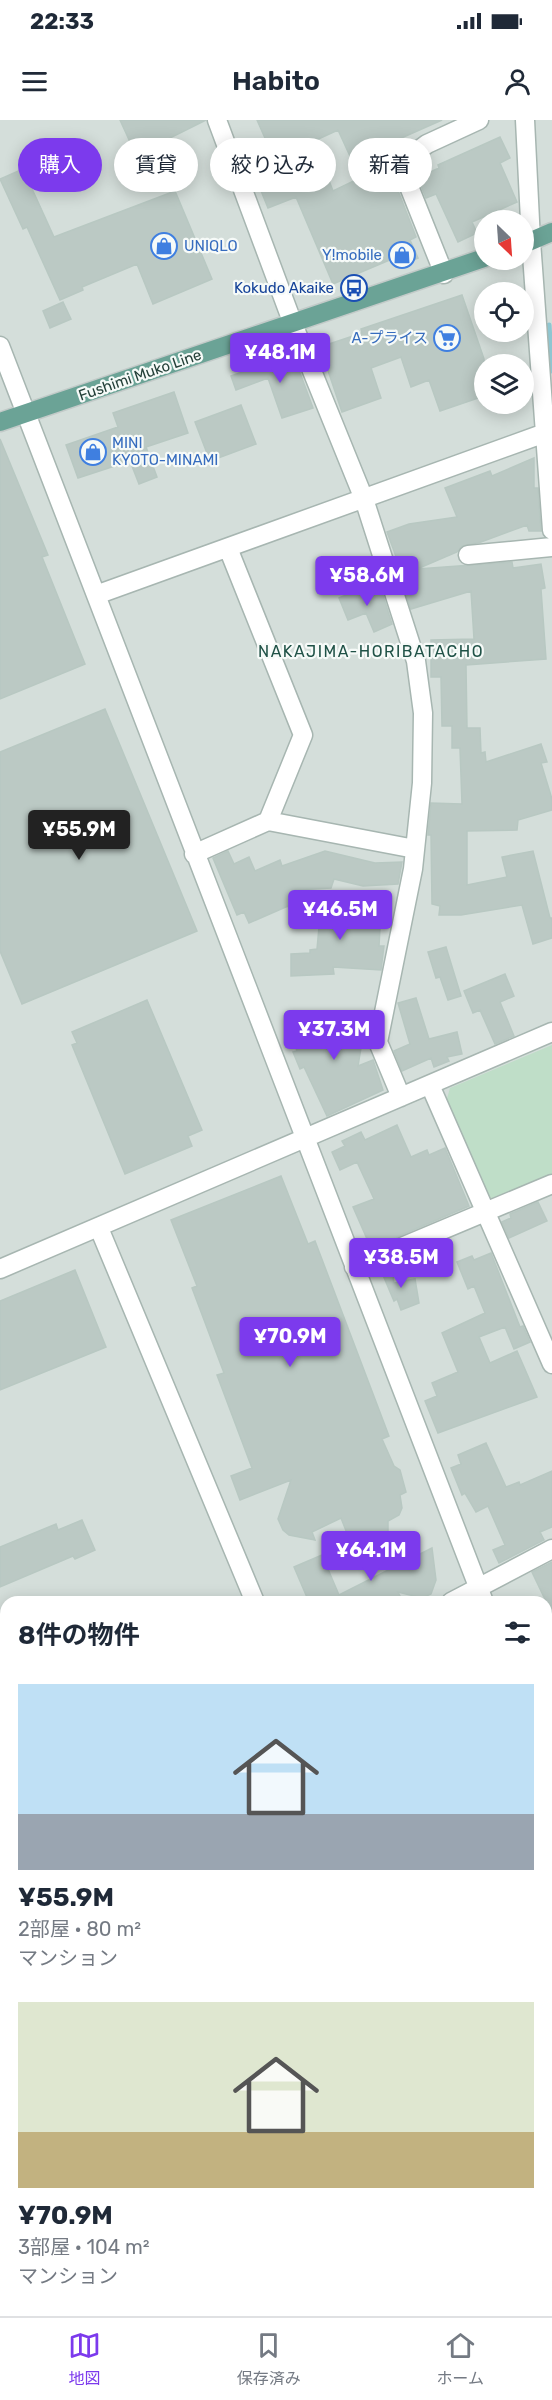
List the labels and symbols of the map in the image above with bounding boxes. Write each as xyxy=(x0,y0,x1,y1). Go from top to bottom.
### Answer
north arrow xyxy=(474,210,534,270)
shop icon: UNIQLO xyxy=(149,231,179,261)
place label: UNIQLO xyxy=(184,237,238,255)
shop icon: Y!mobile xyxy=(387,240,417,270)
place label: Y!mobile xyxy=(322,246,382,264)
bus stop icon: Kokudo Akaike xyxy=(339,273,369,303)
place label: Kokudo Akaike xyxy=(234,279,334,297)
supermarket icon: A-プライス xyxy=(432,323,462,353)
place label: A-プライス xyxy=(351,329,428,347)
pin: ¥48.1M xyxy=(231,333,329,384)
street label: Fushimi Muko Line xyxy=(76,346,204,404)
place label: MINI KYOTO-MINAMI xyxy=(112,434,218,469)
shop icon: MINI KYOTO-MINAMI xyxy=(78,437,108,467)
pin: ¥58.6M xyxy=(318,556,416,607)
district label: NAKAJIMA-HORIBATACHO xyxy=(258,642,484,661)
pin: ¥55.9M xyxy=(30,810,128,861)
pin: ¥46.5M xyxy=(291,890,389,941)
pin: ¥37.3M xyxy=(285,1010,383,1061)
pin: ¥38.5M xyxy=(352,1238,450,1289)
pin: ¥70.9M xyxy=(241,1317,339,1368)
pin: ¥64.1M xyxy=(322,1531,420,1582)

